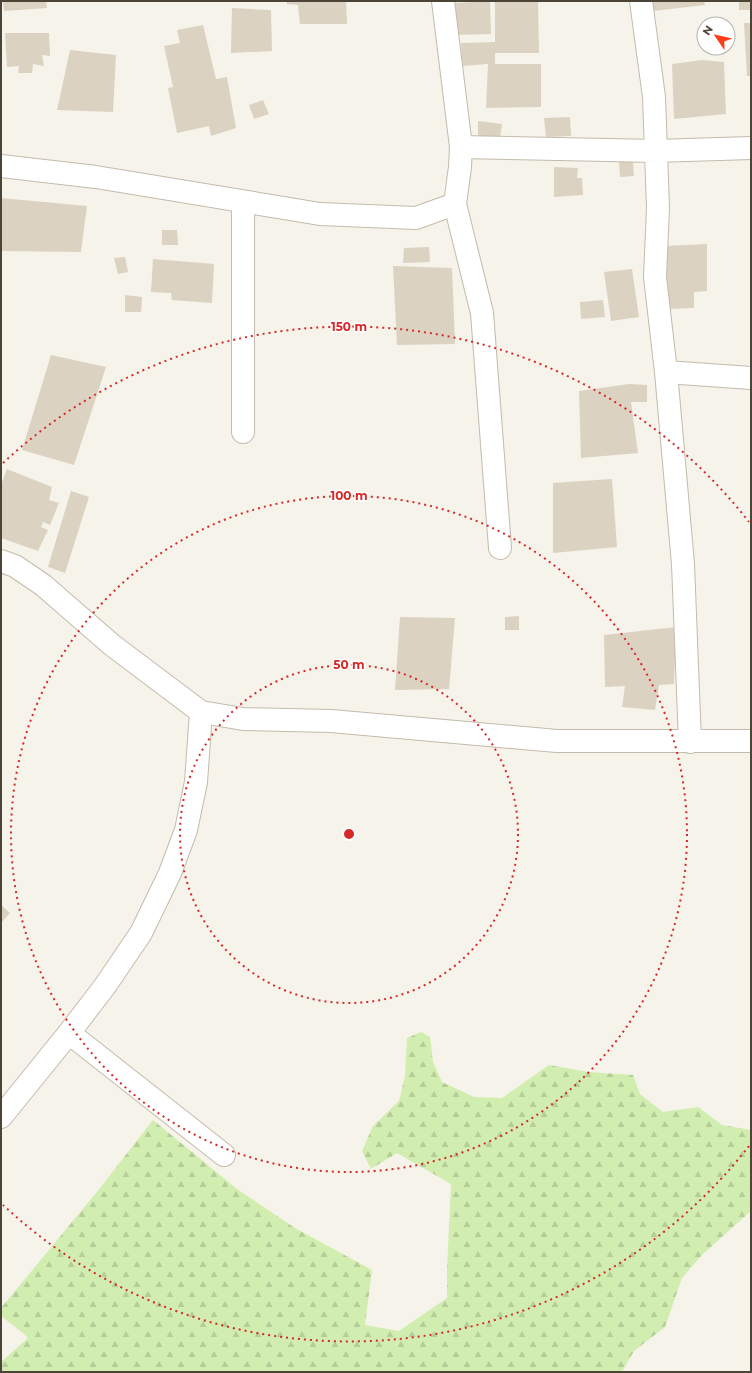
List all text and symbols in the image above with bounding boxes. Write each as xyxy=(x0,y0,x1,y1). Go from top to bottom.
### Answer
north arrow xyxy=(696,16,736,56)
text: N xyxy=(699,23,716,38)
text: 150 m xyxy=(331,319,367,334)
text: 100 m xyxy=(331,488,367,503)
text: 50 m xyxy=(333,657,365,672)
centre of rings xyxy=(342,827,356,841)

